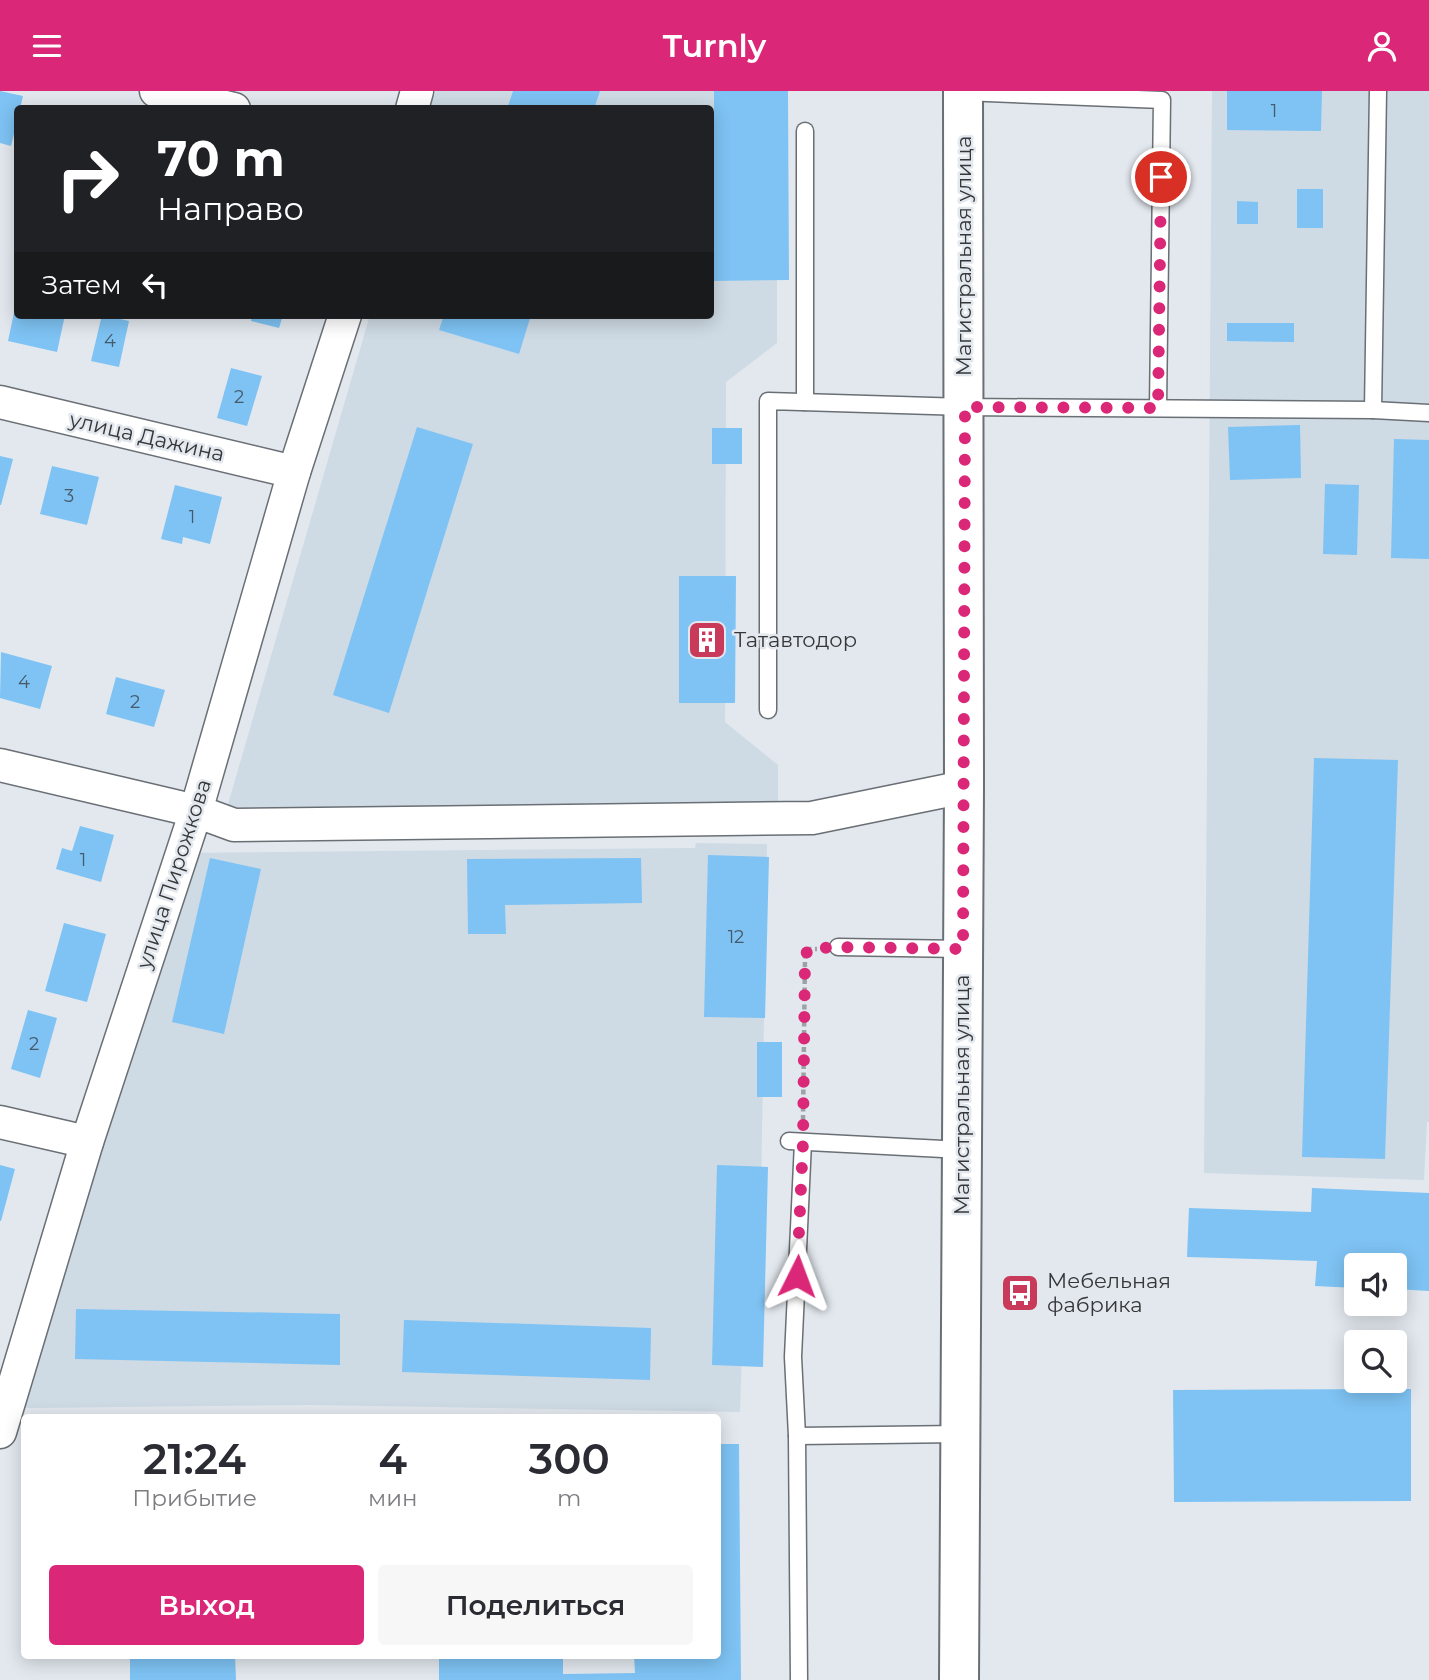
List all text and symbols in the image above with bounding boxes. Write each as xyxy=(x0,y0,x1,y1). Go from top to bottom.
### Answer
text: Turnly xyxy=(663,26,766,65)
icon: menu xyxy=(28,27,66,65)
icon: person xyxy=(1363,27,1401,65)
house number: 1 xyxy=(1271,100,1277,122)
text: 70 m xyxy=(157,129,285,188)
icon: right xyxy=(42,133,133,224)
street label: Магистральная улица xyxy=(951,136,976,376)
pin xyxy=(1131,147,1191,207)
icon: arrive xyxy=(1142,158,1180,196)
text: Направо xyxy=(157,189,304,228)
icon: left xyxy=(136,266,174,304)
text: Затем xyxy=(42,269,122,301)
house number: 4 xyxy=(104,330,116,352)
house number: 2 xyxy=(234,386,244,408)
street label: улица Дажина xyxy=(66,406,227,466)
house number: 3 xyxy=(64,485,74,507)
house number: 1 xyxy=(189,506,195,528)
building icon: Татавтодор xyxy=(686,619,728,661)
place label: Татавтодор xyxy=(734,627,857,652)
house number: 4 xyxy=(18,671,30,693)
house number: 2 xyxy=(130,691,140,713)
street label: улица Пирожкова xyxy=(131,776,216,973)
house number: 1 xyxy=(80,849,86,871)
house number: 12 xyxy=(728,926,744,948)
street label: Магистральная улица xyxy=(949,975,974,1215)
house number: 2 xyxy=(29,1033,39,1055)
position arrow xyxy=(760,1239,834,1313)
map controls xyxy=(1344,1253,1407,1393)
button: sound xyxy=(1344,1253,1407,1316)
place label: Мебельная фабрика xyxy=(1047,1268,1171,1317)
bus stop icon: Мебельная фабрика xyxy=(999,1272,1041,1314)
button: search xyxy=(1344,1330,1407,1393)
text: 21:24 xyxy=(143,1433,246,1485)
text: 4 xyxy=(379,1433,407,1485)
text: 300 xyxy=(529,1433,610,1485)
text: Прибытие xyxy=(132,1484,257,1512)
text: мин xyxy=(368,1484,418,1512)
text: m xyxy=(557,1484,582,1512)
button: Выход xyxy=(49,1565,364,1645)
button: Поделиться xyxy=(378,1565,693,1645)

